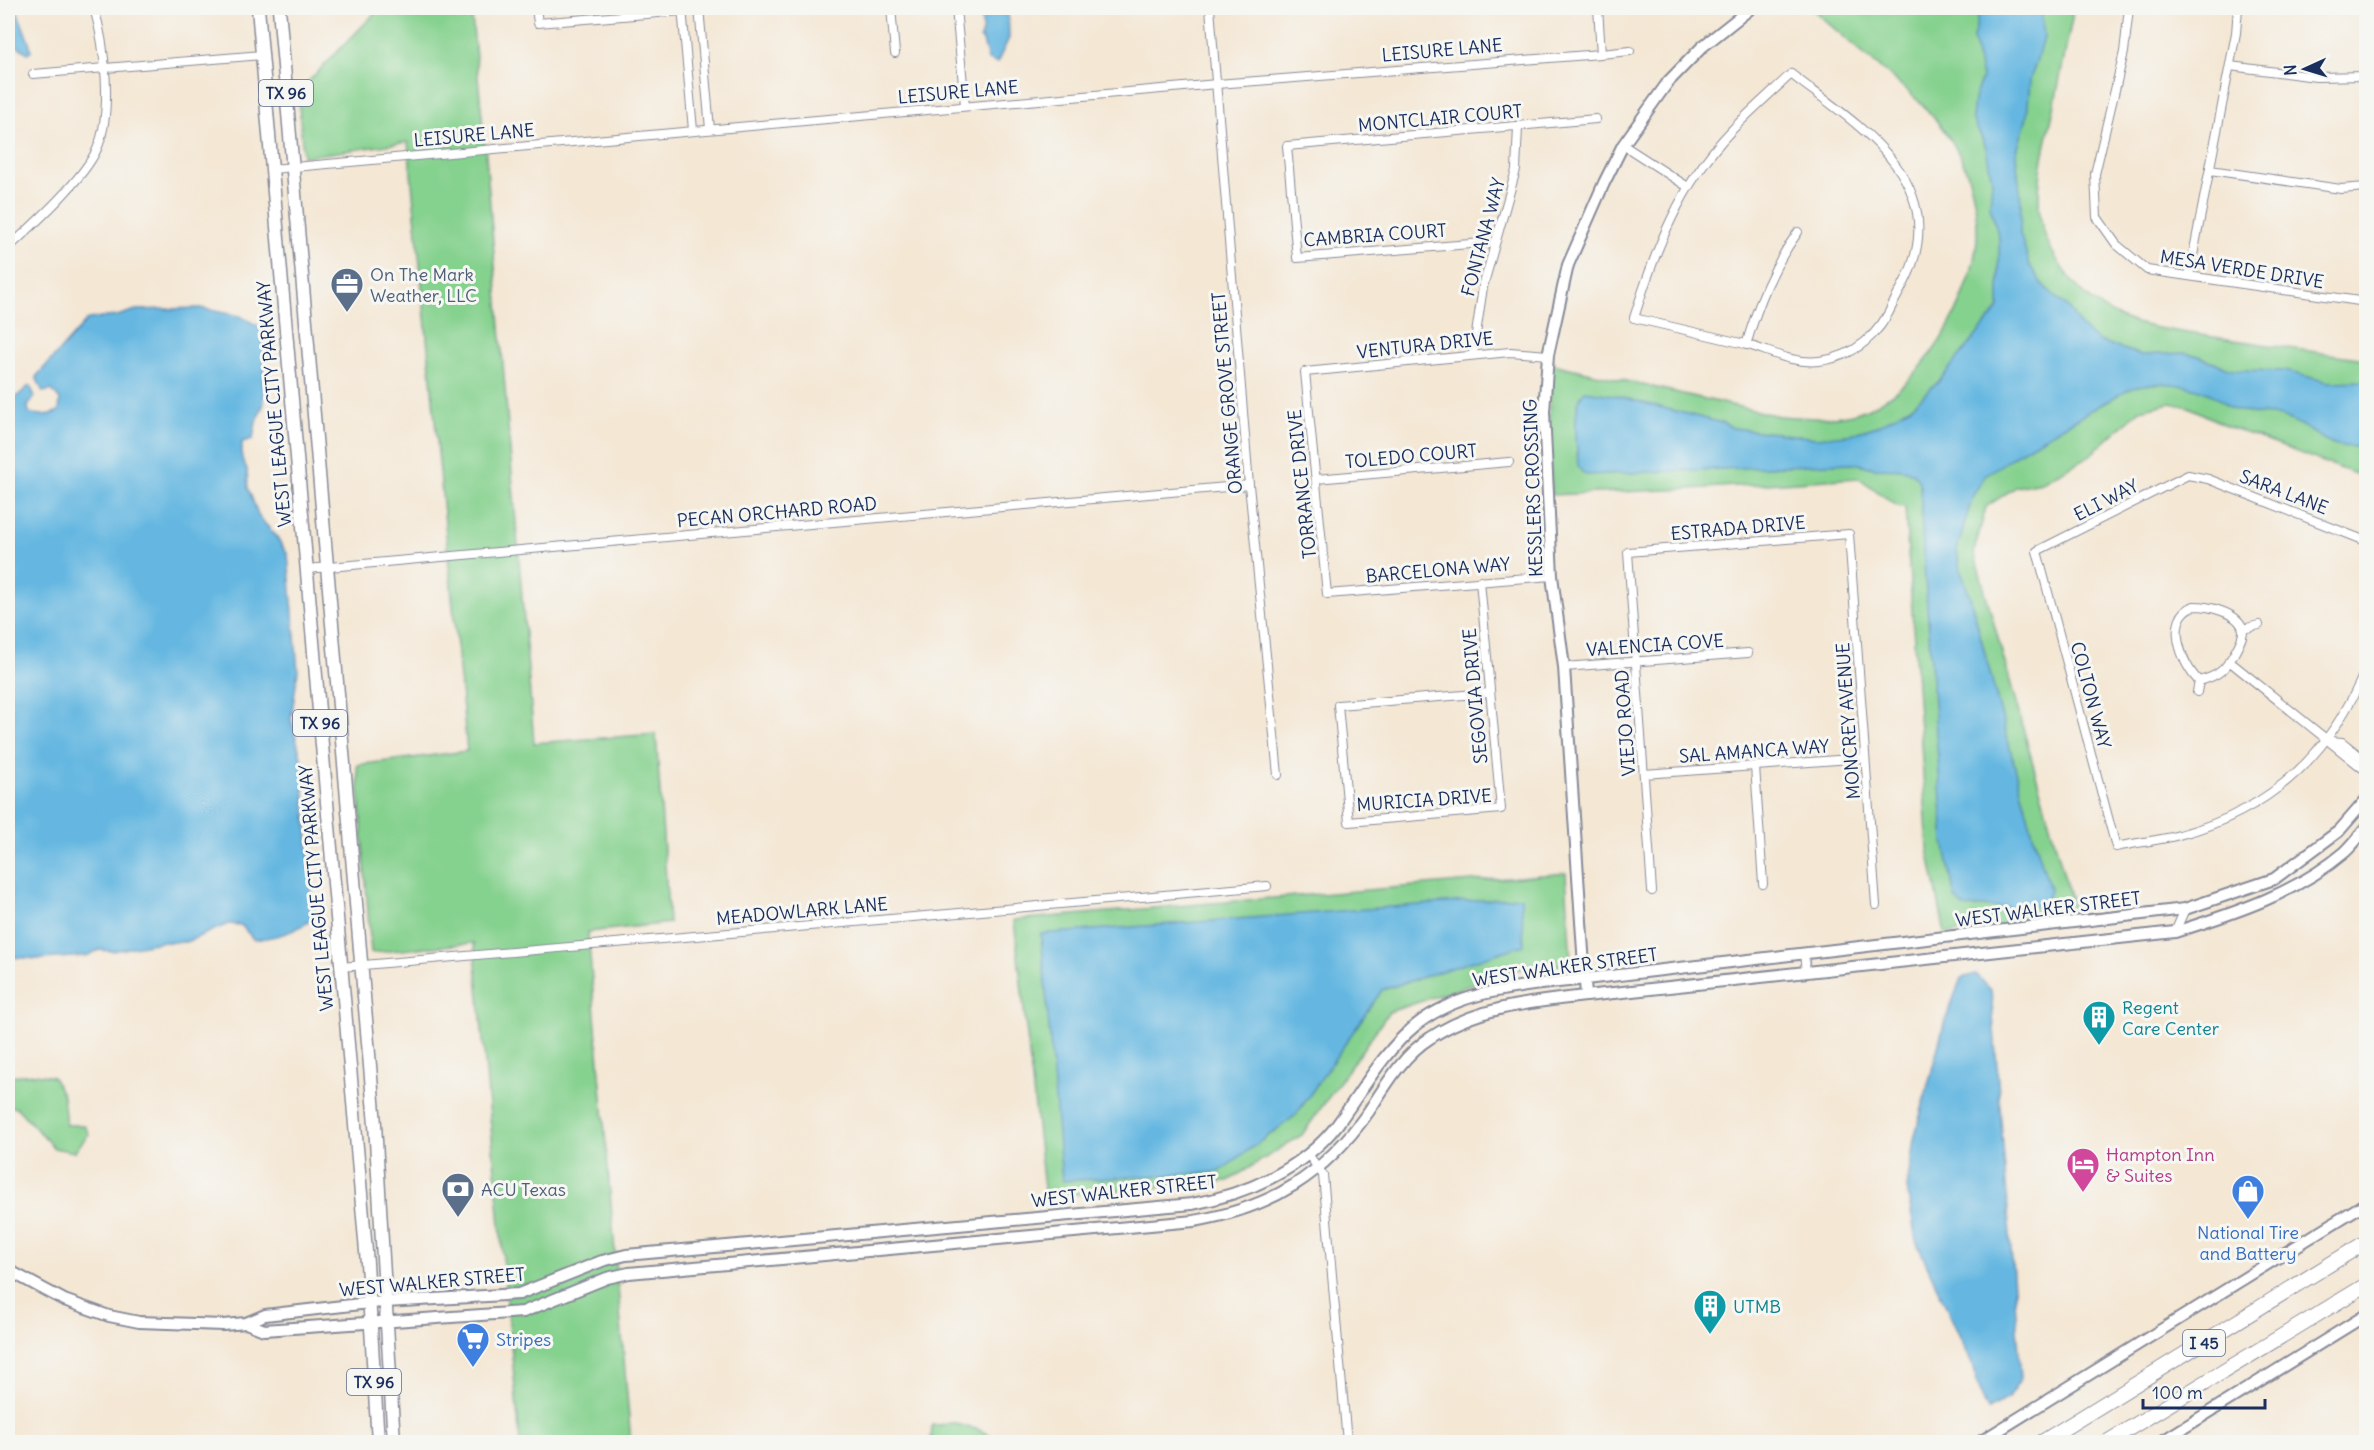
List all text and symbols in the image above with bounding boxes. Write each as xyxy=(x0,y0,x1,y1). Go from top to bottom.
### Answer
street label: LEISURE LANE xyxy=(1381,33,1503,67)
north arrow xyxy=(2275,39,2335,99)
text: N xyxy=(2280,64,2300,76)
street label: LEISURE LANE xyxy=(897,75,1019,109)
road number: TX 96 xyxy=(259,80,313,106)
street label: MONTCLAIR COURT xyxy=(1357,99,1523,137)
street label: LEISURE LANE xyxy=(413,118,535,152)
street label: FONTANA WAY xyxy=(1456,175,1510,299)
street label: CAMBRIA COURT xyxy=(1303,219,1447,251)
street label: MESA VERDE DRIVE xyxy=(2158,245,2326,293)
place label: On The Mark Weather, LLC xyxy=(370,263,477,307)
office icon: On The Mark Weather, LLC xyxy=(329,266,365,313)
street label: WEST LEAGUE CITY PARKWAY xyxy=(252,280,296,528)
street label: ORANGE GROVE STREET xyxy=(1207,291,1247,495)
street label: VENTURA DRIVE xyxy=(1356,326,1494,364)
street label: KESSLERS CROSSING xyxy=(1518,399,1548,577)
street label: TORRANCE DRIVE xyxy=(1283,408,1321,560)
street label: TOLEDO COURT xyxy=(1344,439,1478,473)
street label: SARA LANE xyxy=(2236,465,2332,519)
street label: ELI WAY xyxy=(2070,474,2142,526)
street label: PECAN ORCHARD ROAD xyxy=(676,492,878,532)
street label: ESTRADA DRIVE xyxy=(1670,511,1806,545)
street label: BARCELONA WAY xyxy=(1365,552,1511,588)
street label: SEGOVIA DRIVE xyxy=(1458,627,1492,765)
street label: VALENCIA COVE xyxy=(1585,629,1725,661)
street label: COLTON WAY xyxy=(2066,639,2116,751)
street label: MONCREY AVENUE xyxy=(1831,642,1865,800)
street label: VIEJO ROAD xyxy=(1610,669,1640,777)
road number: TX 96 xyxy=(293,710,347,736)
street label: SAL AMANCA WAY xyxy=(1678,734,1830,768)
street label: WEST LEAGUE CITY PARKWAY xyxy=(294,764,338,1012)
street label: MURICIA DRIVE xyxy=(1356,784,1492,816)
street label: WEST WALKER STREET xyxy=(1954,886,2142,932)
street label: MEADOWLARK LANE xyxy=(715,892,889,930)
street label: WEST WALKER STREET xyxy=(1471,943,1659,991)
place label: Regent Care Center xyxy=(2122,996,2220,1040)
building icon: Regent Care Center xyxy=(2081,999,2117,1046)
place label: Hampton Inn & Suites xyxy=(2106,1143,2215,1187)
hotel icon: Hampton Inn & Suites xyxy=(2065,1146,2101,1193)
street label: WEST WALKER STREET xyxy=(1030,1170,1218,1212)
bank icon: ACU Texas xyxy=(440,1171,476,1218)
shop icon: National Tire and Battery xyxy=(2230,1173,2266,1220)
place label: ACU Texas xyxy=(481,1178,566,1201)
place label: National Tire and Battery xyxy=(2197,1221,2299,1265)
street label: WEST WALKER STREET xyxy=(338,1262,526,1302)
building icon: UTMB xyxy=(1692,1288,1728,1335)
place label: UTMB xyxy=(1733,1295,1781,1318)
supermarket icon: Stripes xyxy=(455,1321,491,1368)
place label: Stripes xyxy=(496,1328,551,1351)
road number: I 45 xyxy=(2183,1330,2225,1356)
road number: TX 96 xyxy=(347,1369,401,1395)
scale bar xyxy=(2143,1372,2264,1410)
text: 100 m xyxy=(2152,1381,2203,1404)

